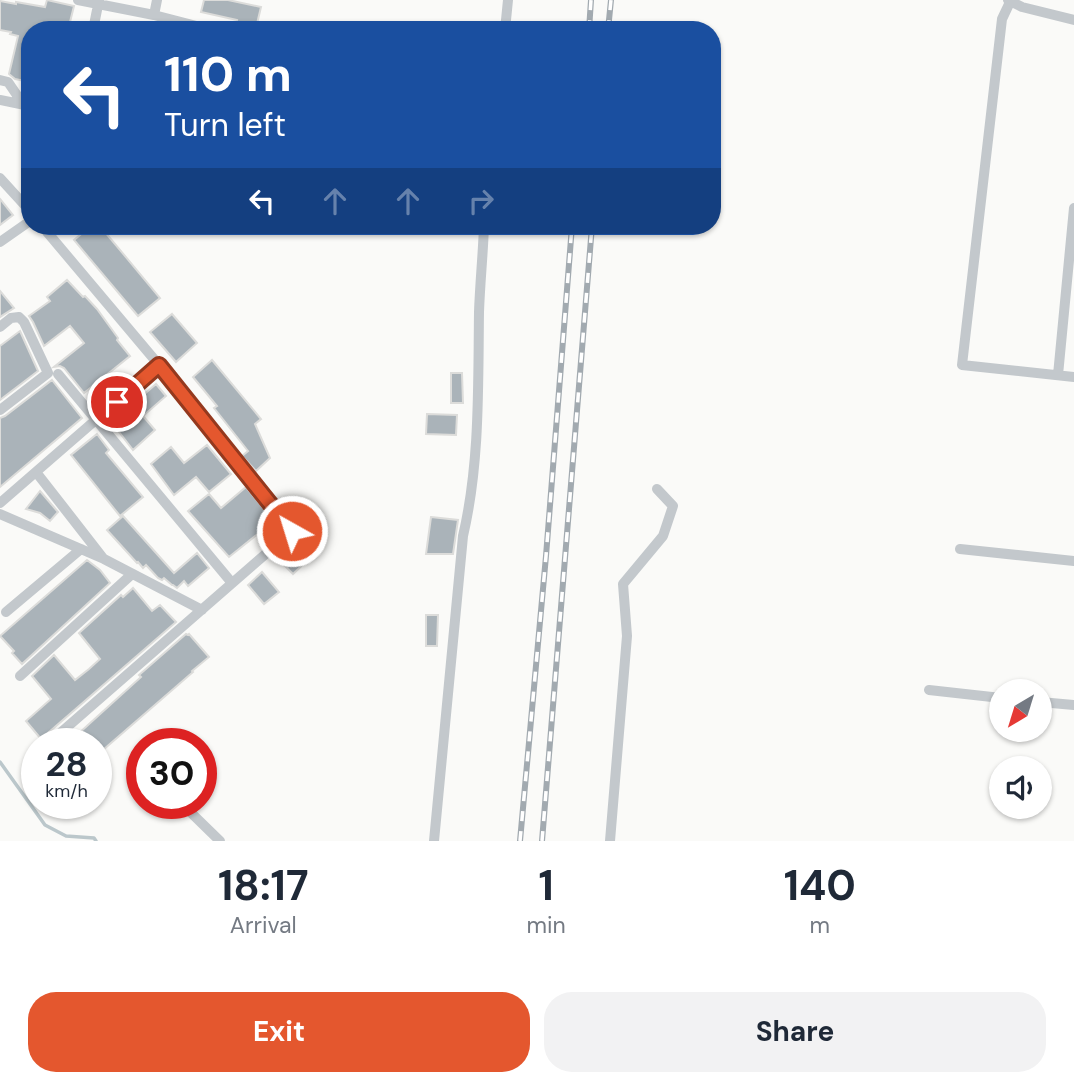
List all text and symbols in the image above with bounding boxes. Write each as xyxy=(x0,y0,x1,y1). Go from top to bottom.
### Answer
text: 110 m xyxy=(164,42,292,106)
icon: left xyxy=(49,49,140,140)
text: Turn left xyxy=(164,104,286,146)
icon: left xyxy=(243,182,281,220)
icon: ahead xyxy=(316,182,354,220)
icon: ahead xyxy=(389,182,427,220)
icon: right xyxy=(462,182,500,220)
pin xyxy=(87,372,147,432)
icon: arrive xyxy=(98,383,136,421)
position arrow xyxy=(255,494,329,568)
north arrow xyxy=(989,679,1052,742)
map controls xyxy=(989,679,1052,819)
speed limit sign: 30 xyxy=(126,728,217,819)
text: 28 xyxy=(45,741,88,787)
button: sound xyxy=(989,756,1052,819)
text: km/h xyxy=(45,779,88,803)
text: 18:17 xyxy=(218,858,308,913)
text: 1 xyxy=(538,858,554,913)
text: 140 xyxy=(784,858,856,913)
text: Arrival xyxy=(230,910,297,940)
text: min xyxy=(526,910,566,940)
text: m xyxy=(810,910,830,940)
button: Exit xyxy=(28,992,530,1072)
button: Share xyxy=(544,992,1046,1072)

